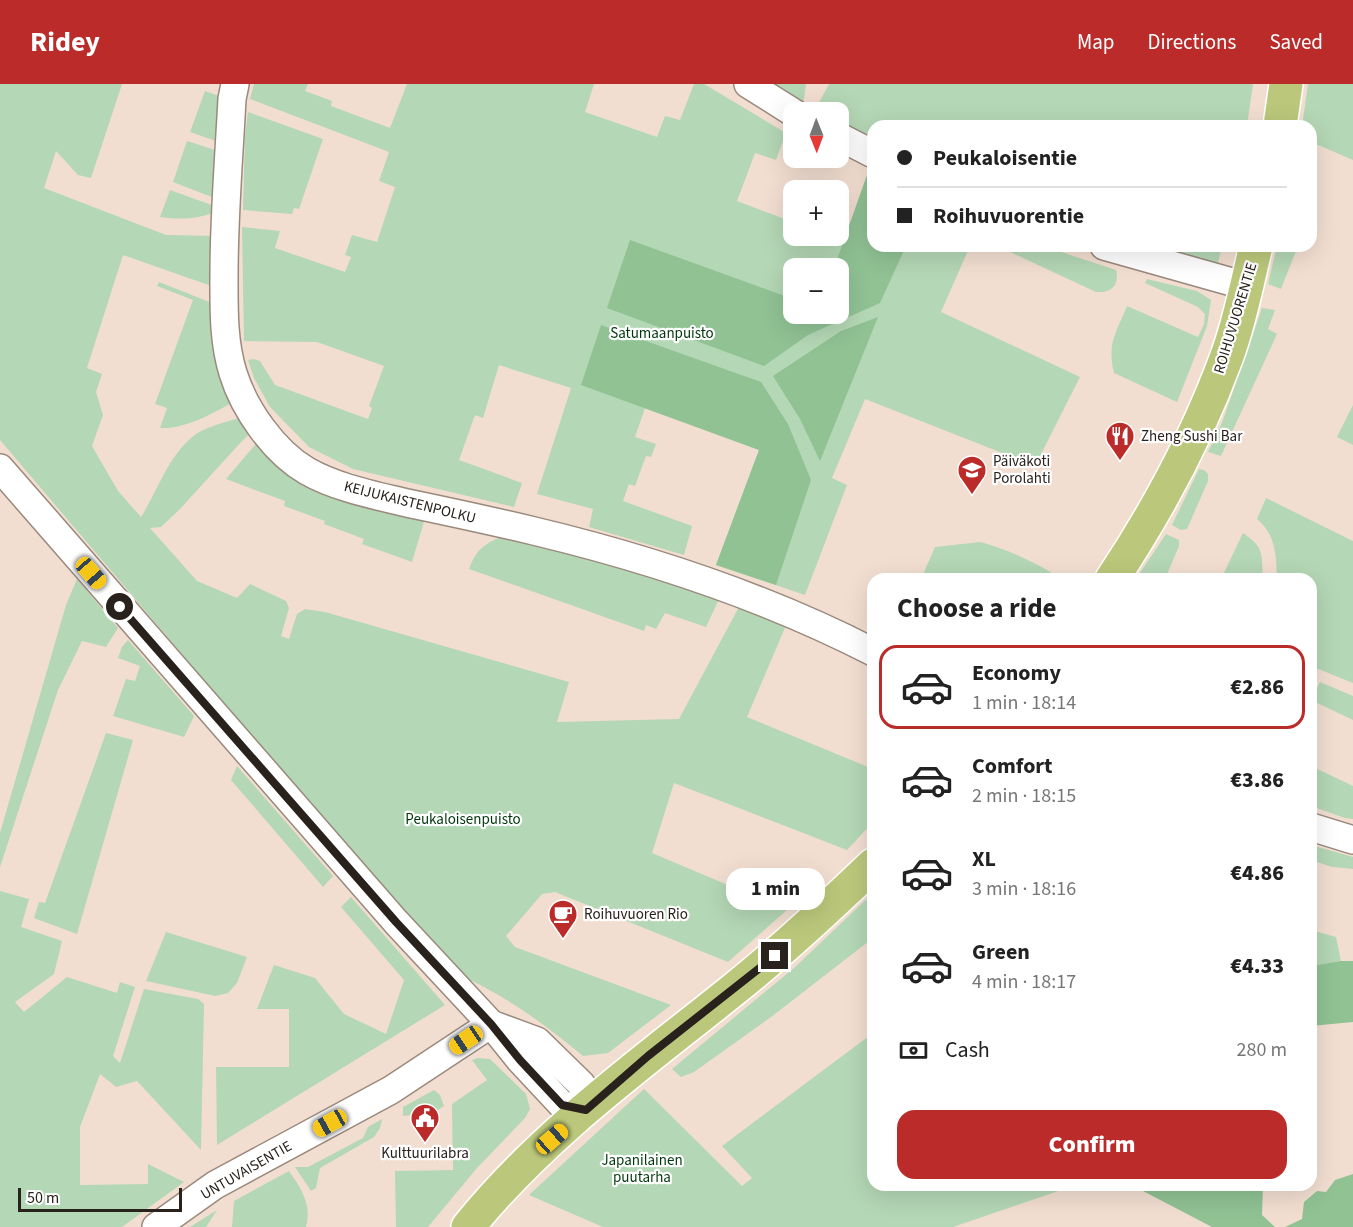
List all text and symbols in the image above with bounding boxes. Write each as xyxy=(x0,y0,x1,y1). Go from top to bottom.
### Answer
text: Ridey xyxy=(30,22,100,62)
text: Map xyxy=(1077,27,1115,57)
text: Directions xyxy=(1148,27,1236,57)
text: Saved xyxy=(1269,27,1323,57)
north arrow xyxy=(783,102,849,168)
map controls xyxy=(783,102,849,324)
text: Peukaloisentie xyxy=(933,142,1077,174)
button: + xyxy=(783,180,849,246)
text: Roihuvuorentie xyxy=(933,200,1084,232)
button: − xyxy=(783,258,849,324)
street label: ROIHUVUORENTIE xyxy=(1209,260,1262,376)
park label: Satumaanpuisto xyxy=(610,323,714,344)
restaurant icon: Zheng Sushi Bar xyxy=(1104,420,1136,462)
place label: Zheng Sushi Bar xyxy=(1141,426,1243,447)
place label: Päiväkoti Porolahti xyxy=(993,451,1051,489)
school or university icon: Päiväkoti Porolahti xyxy=(956,454,988,496)
street label: KEIJUKAISTENPOLKU xyxy=(342,476,478,529)
car xyxy=(72,554,110,592)
text: Choose a ride xyxy=(897,589,1057,628)
route start xyxy=(106,593,133,620)
text: Economy xyxy=(972,657,1061,689)
icon: car xyxy=(900,660,954,714)
text: €2.86 xyxy=(1230,671,1284,703)
text: 1 min · 18:14 xyxy=(972,689,1076,717)
text: Comfort xyxy=(972,750,1053,782)
icon: car xyxy=(900,753,954,807)
text: €3.86 xyxy=(1230,764,1284,796)
text: 2 min · 18:15 xyxy=(972,782,1076,810)
park label: Peukaloisenpuisto xyxy=(405,809,521,830)
text: XL xyxy=(972,843,996,875)
icon: car xyxy=(900,846,954,900)
text: €4.86 xyxy=(1230,857,1284,889)
callout: 1 min xyxy=(726,869,824,911)
text: 1 min xyxy=(751,875,800,903)
text: 3 min · 18:16 xyxy=(972,875,1076,903)
cafe icon: Roihuvuoren Rio xyxy=(547,898,579,940)
place label: Roihuvuoren Rio xyxy=(584,904,688,925)
text: Green xyxy=(972,936,1030,968)
icon: car xyxy=(900,939,954,993)
route end xyxy=(761,942,788,969)
text: €4.33 xyxy=(1230,950,1284,982)
text: 4 min · 18:17 xyxy=(972,968,1076,996)
car xyxy=(446,1022,486,1058)
icon: cash xyxy=(897,1034,930,1067)
text: Cash xyxy=(945,1034,990,1066)
text: 280 m xyxy=(1237,1036,1287,1064)
public building icon: Kulttuurilabra xyxy=(409,1102,441,1144)
car xyxy=(310,1106,350,1140)
button: Confirm xyxy=(897,1110,1287,1179)
car xyxy=(533,1120,571,1158)
street label: UNTUVAISENTIE xyxy=(197,1136,296,1205)
place label: Kulttuurilabra xyxy=(381,1143,469,1164)
park label: Japanilainen puutarha xyxy=(601,1150,683,1188)
scale bar xyxy=(18,1185,182,1212)
text: 50 m xyxy=(27,1187,59,1209)

